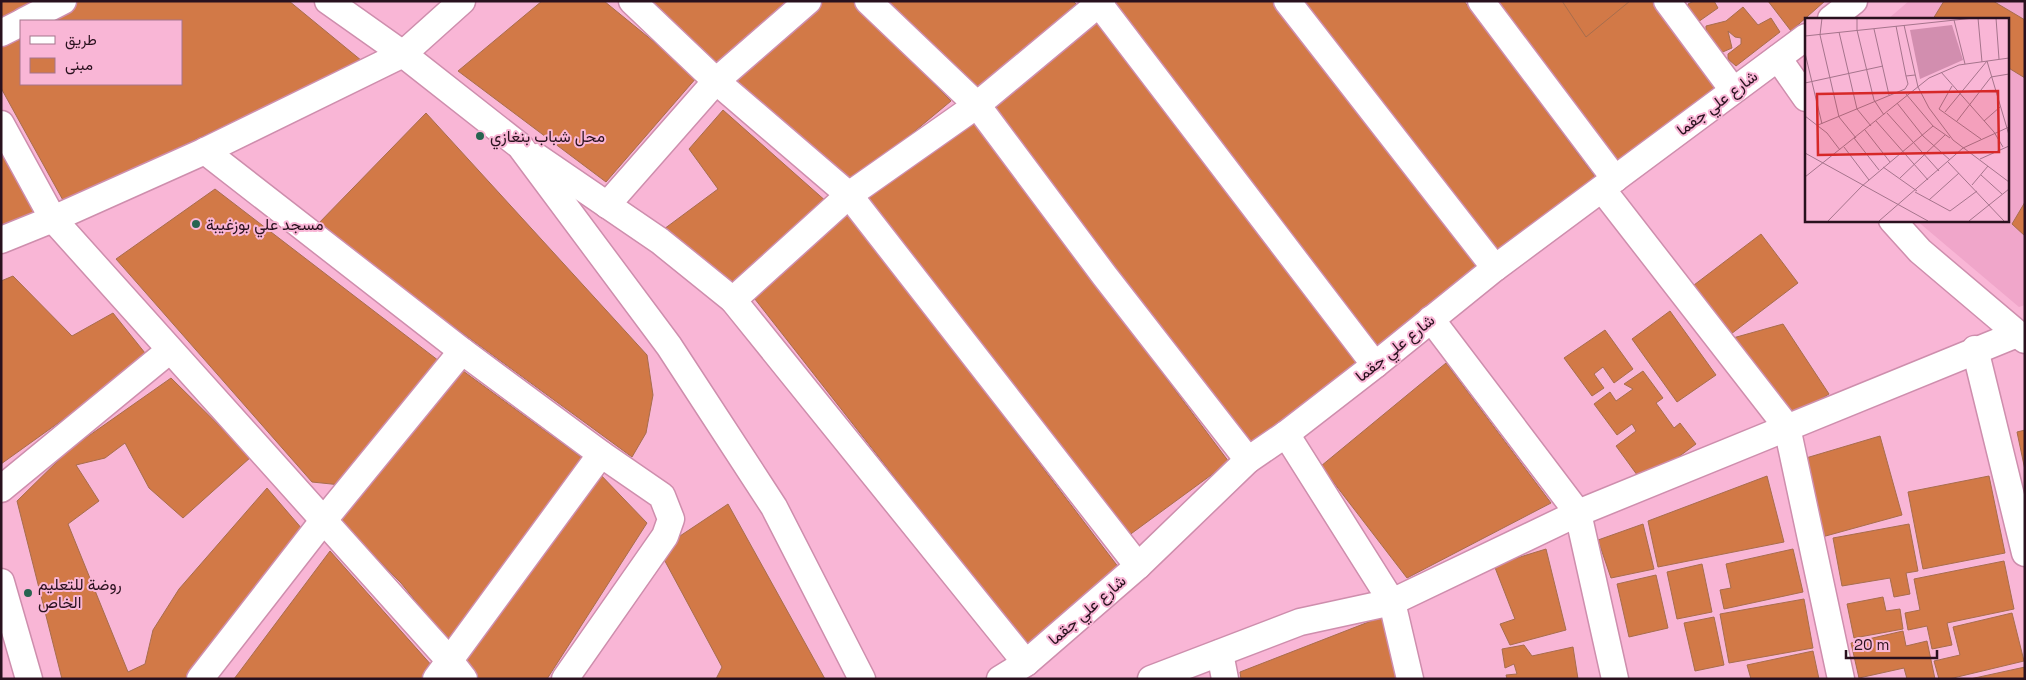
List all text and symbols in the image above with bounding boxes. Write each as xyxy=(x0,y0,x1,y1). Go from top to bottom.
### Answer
inset map xyxy=(1805,18,2008,221)
legend xyxy=(20,20,182,85)
text: طريق xyxy=(65,30,97,50)
text: مبنى xyxy=(65,55,93,75)
street label: شارع علي جقما xyxy=(1672,66,1764,143)
place label: محل شباب بنغازي xyxy=(490,126,605,150)
marker: محل شباب بنغازي xyxy=(474,130,486,142)
place label: مسجد علي بوزغيبة xyxy=(206,214,324,238)
marker: مسجد علي بوزغيبة xyxy=(190,218,202,230)
street label: شارع علي جقما xyxy=(1351,310,1441,389)
street label: شارع علي جقما xyxy=(1044,570,1132,652)
place label: روضة للتعليم الخاص xyxy=(38,574,122,613)
marker: روضة للتعليم الخاص xyxy=(22,587,34,599)
scale bar xyxy=(1846,628,1937,660)
text: 20 m xyxy=(1854,635,1889,654)

